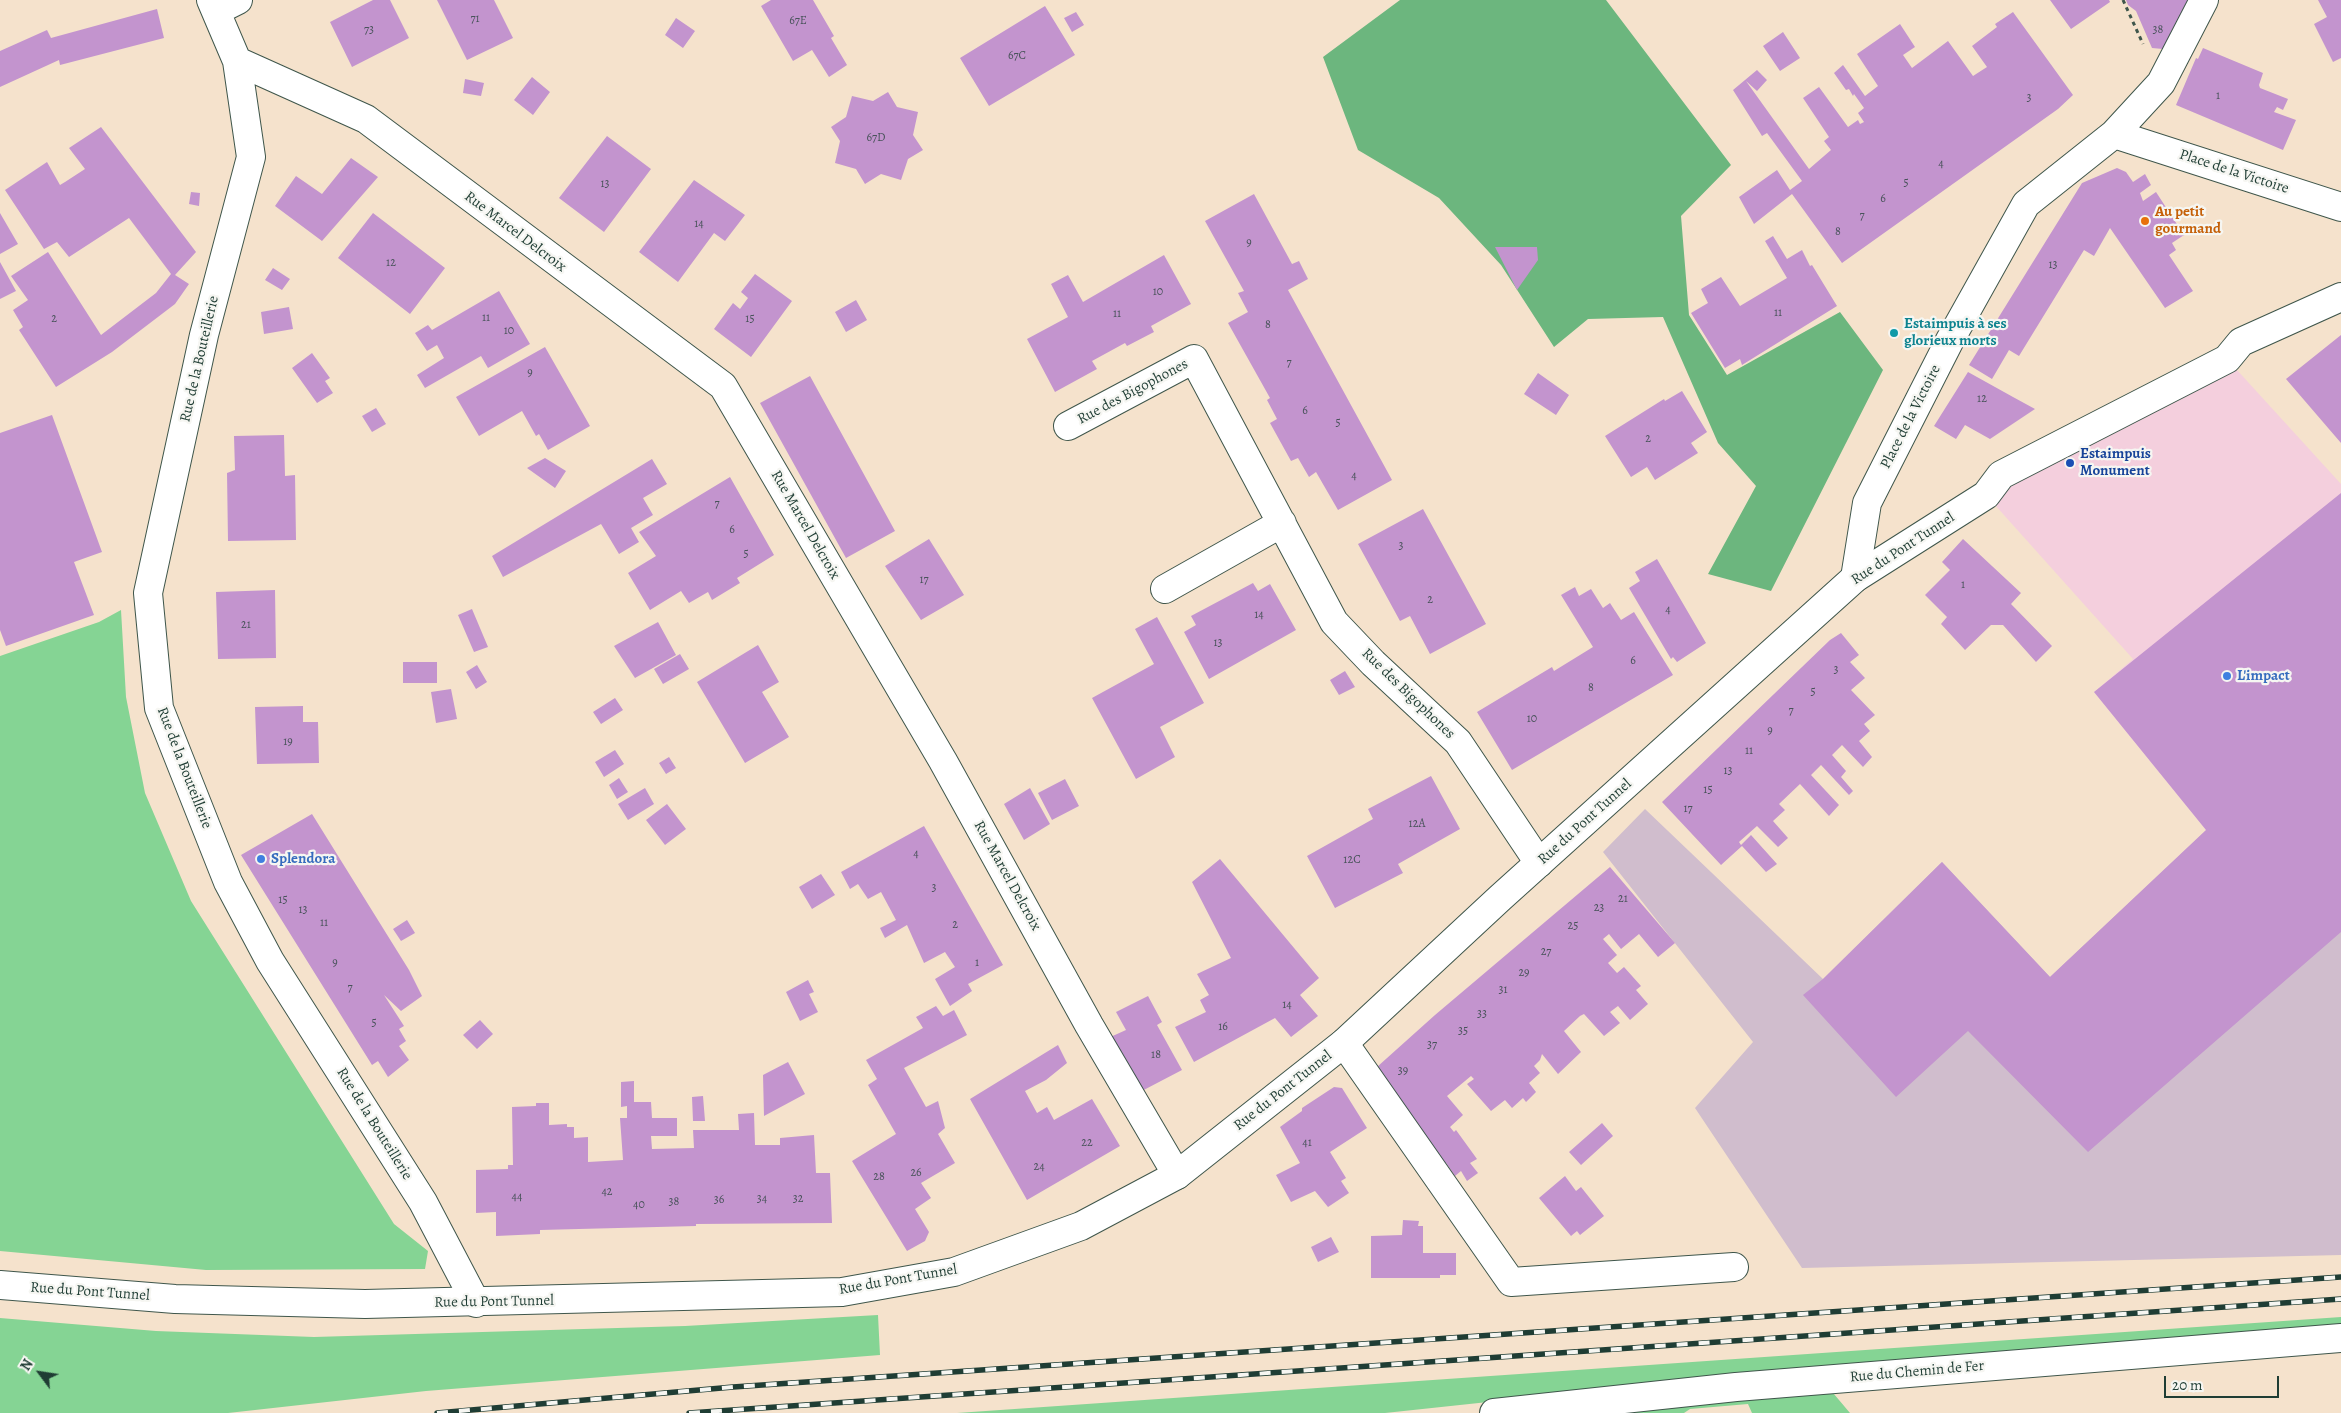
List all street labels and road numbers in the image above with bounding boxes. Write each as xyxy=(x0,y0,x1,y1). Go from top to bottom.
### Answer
street label: Place de la Victoire xyxy=(2177,146,2291,198)
street label: Rue Marcel Delcroix xyxy=(461,188,569,276)
street label: Rue de la Bouteillerie xyxy=(177,294,223,424)
street label: Rue des Bigophones xyxy=(1075,355,1191,429)
street label: Place de la Victoire xyxy=(1877,362,1945,472)
street label: Rue Marcel Delcroix xyxy=(766,467,844,583)
street label: Rue du Pont Tunnel xyxy=(1848,509,1958,589)
street label: Rue des Bigophones xyxy=(1358,645,1458,743)
street label: Rue de la Bouteillerie xyxy=(152,705,216,831)
street label: Rue du Pont Tunnel xyxy=(1535,775,1635,869)
street label: Rue Marcel Delcroix xyxy=(969,818,1045,934)
street label: Rue du Pont Tunnel xyxy=(1230,1047,1336,1135)
street label: Rue de la Bouteillerie xyxy=(332,1065,416,1183)
street label: Rue du Pont Tunnel xyxy=(838,1261,958,1299)
street label: Rue du Pont Tunnel xyxy=(30,1279,150,1305)
street label: Rue du Pont Tunnel xyxy=(434,1292,554,1312)
street label: Rue du Chemin de Fer xyxy=(1849,1357,1985,1387)

